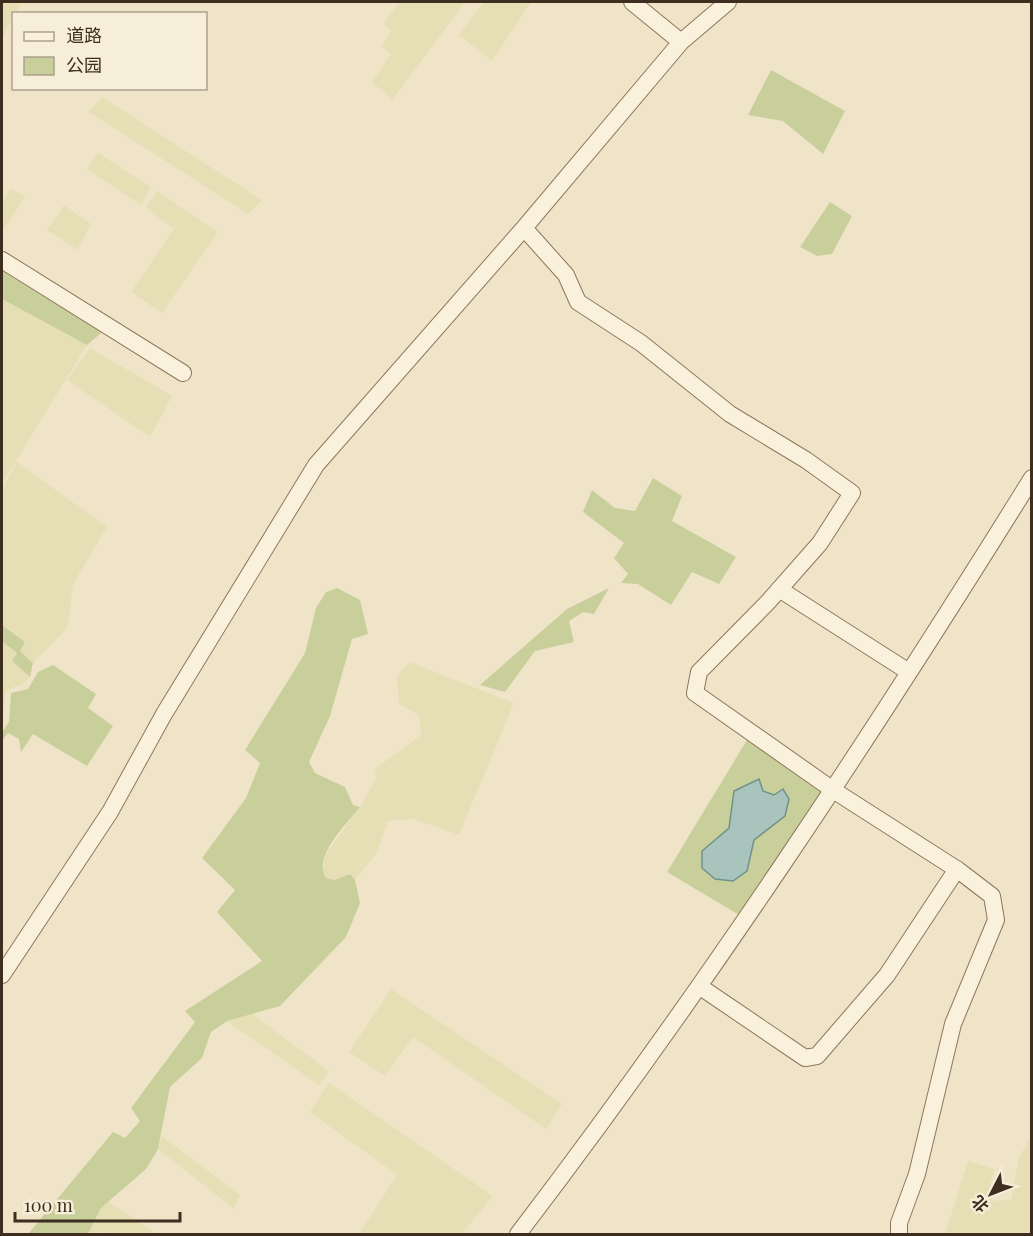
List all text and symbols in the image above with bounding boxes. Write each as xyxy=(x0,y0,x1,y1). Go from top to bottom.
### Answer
legend xyxy=(12,12,207,90)
text: 道路 xyxy=(66,23,102,47)
text: 公园 xyxy=(66,53,102,77)
north arrow xyxy=(961,1164,1021,1224)
scale bar xyxy=(15,1185,180,1223)
text: 北 xyxy=(966,1191,993,1217)
text: 100 m xyxy=(24,1193,73,1217)

